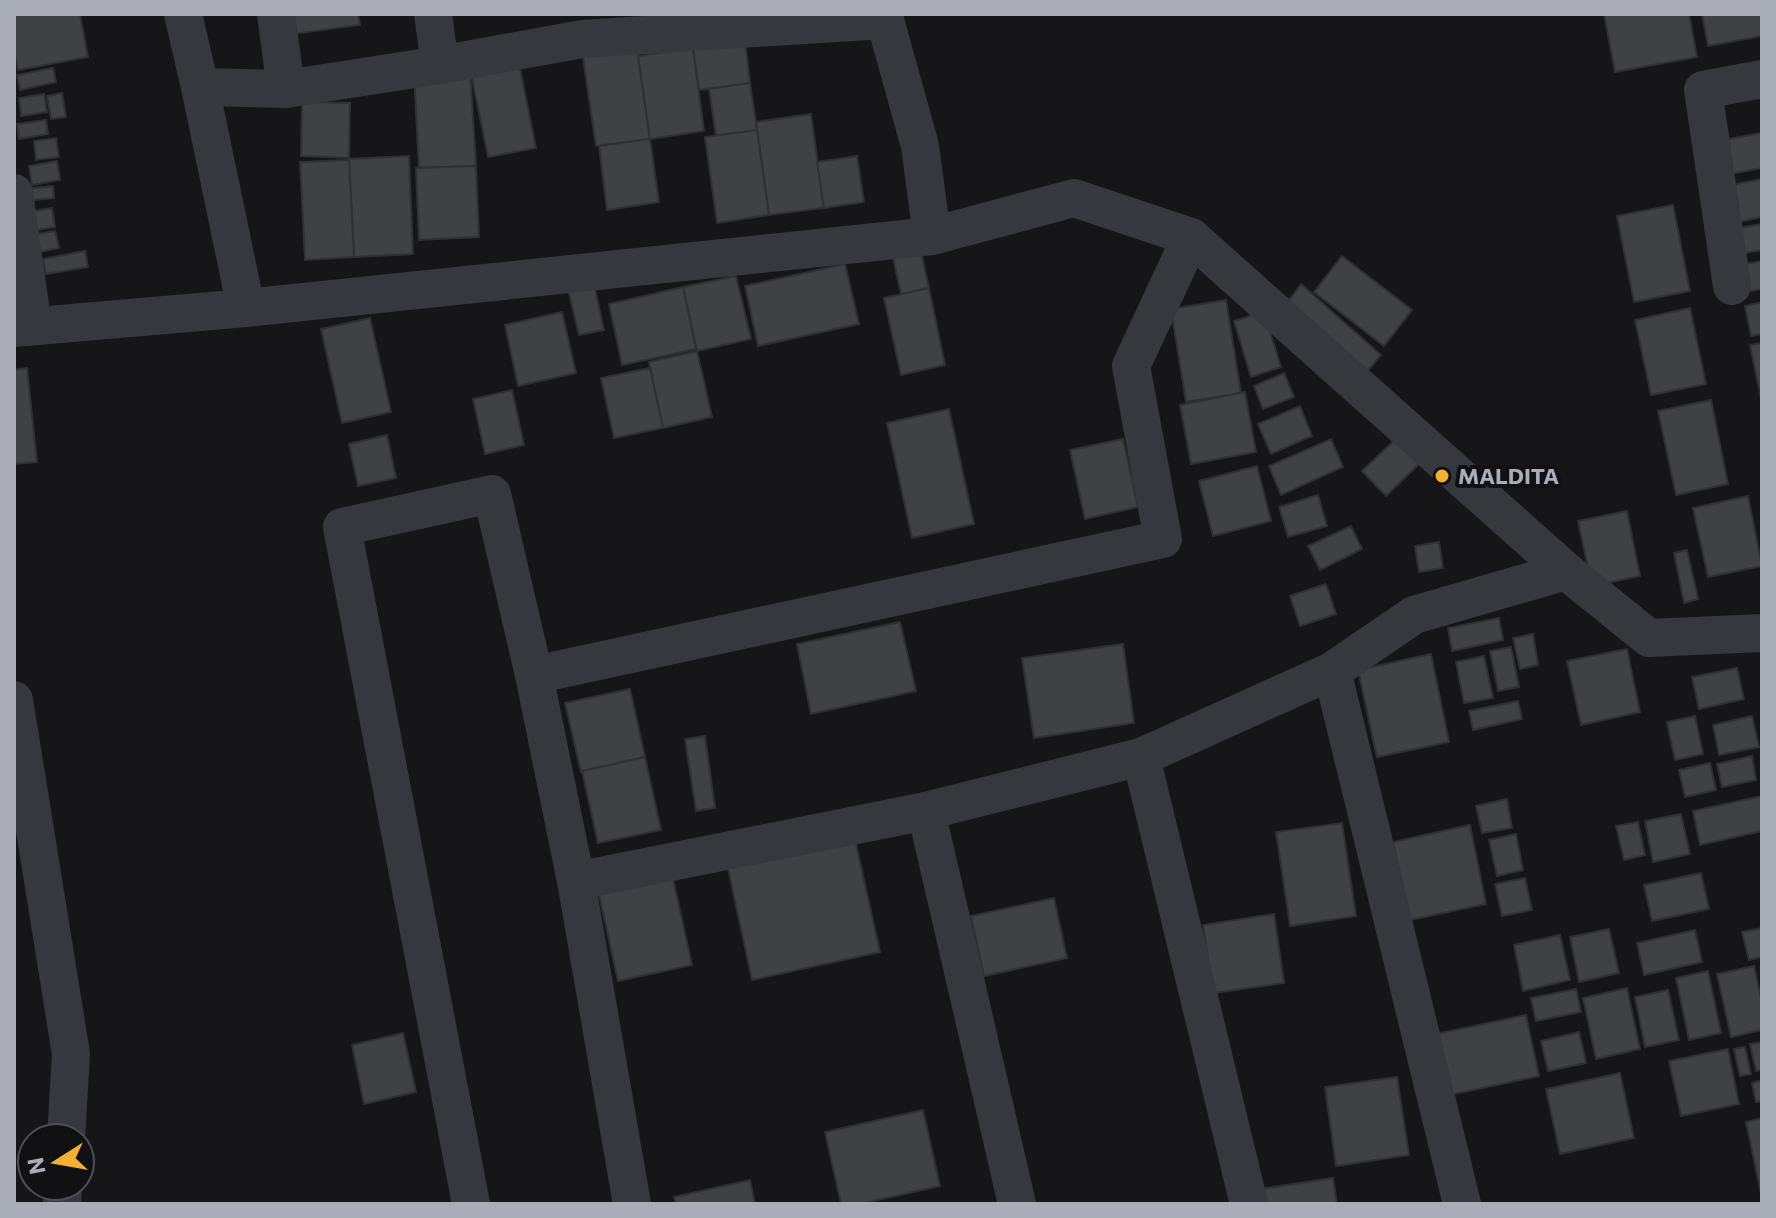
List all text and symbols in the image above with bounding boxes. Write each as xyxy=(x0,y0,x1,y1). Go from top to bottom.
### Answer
place label: MALDITA xyxy=(1458,462,1559,489)
marker: MALDITA xyxy=(1433,467,1451,485)
north arrow xyxy=(16,1122,96,1202)
text: N xyxy=(21,1155,51,1177)

